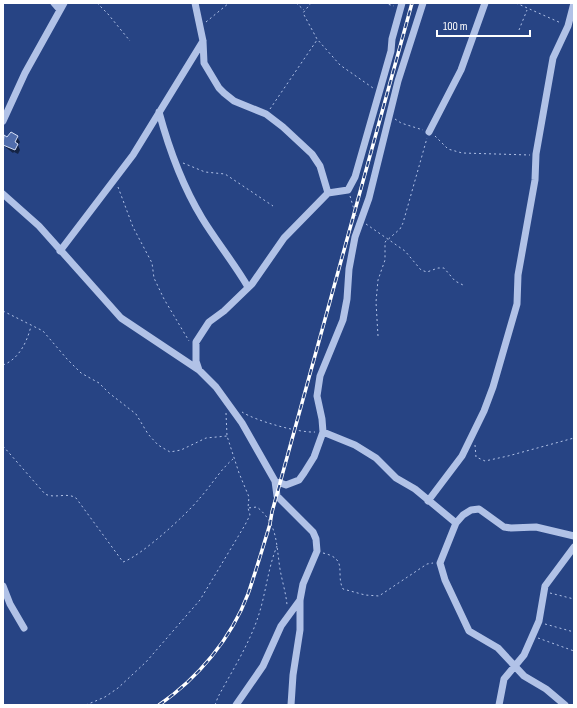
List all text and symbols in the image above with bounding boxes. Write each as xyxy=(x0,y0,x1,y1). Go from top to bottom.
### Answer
scale bar xyxy=(437,12,530,38)
text: 100 m xyxy=(443,19,468,34)

